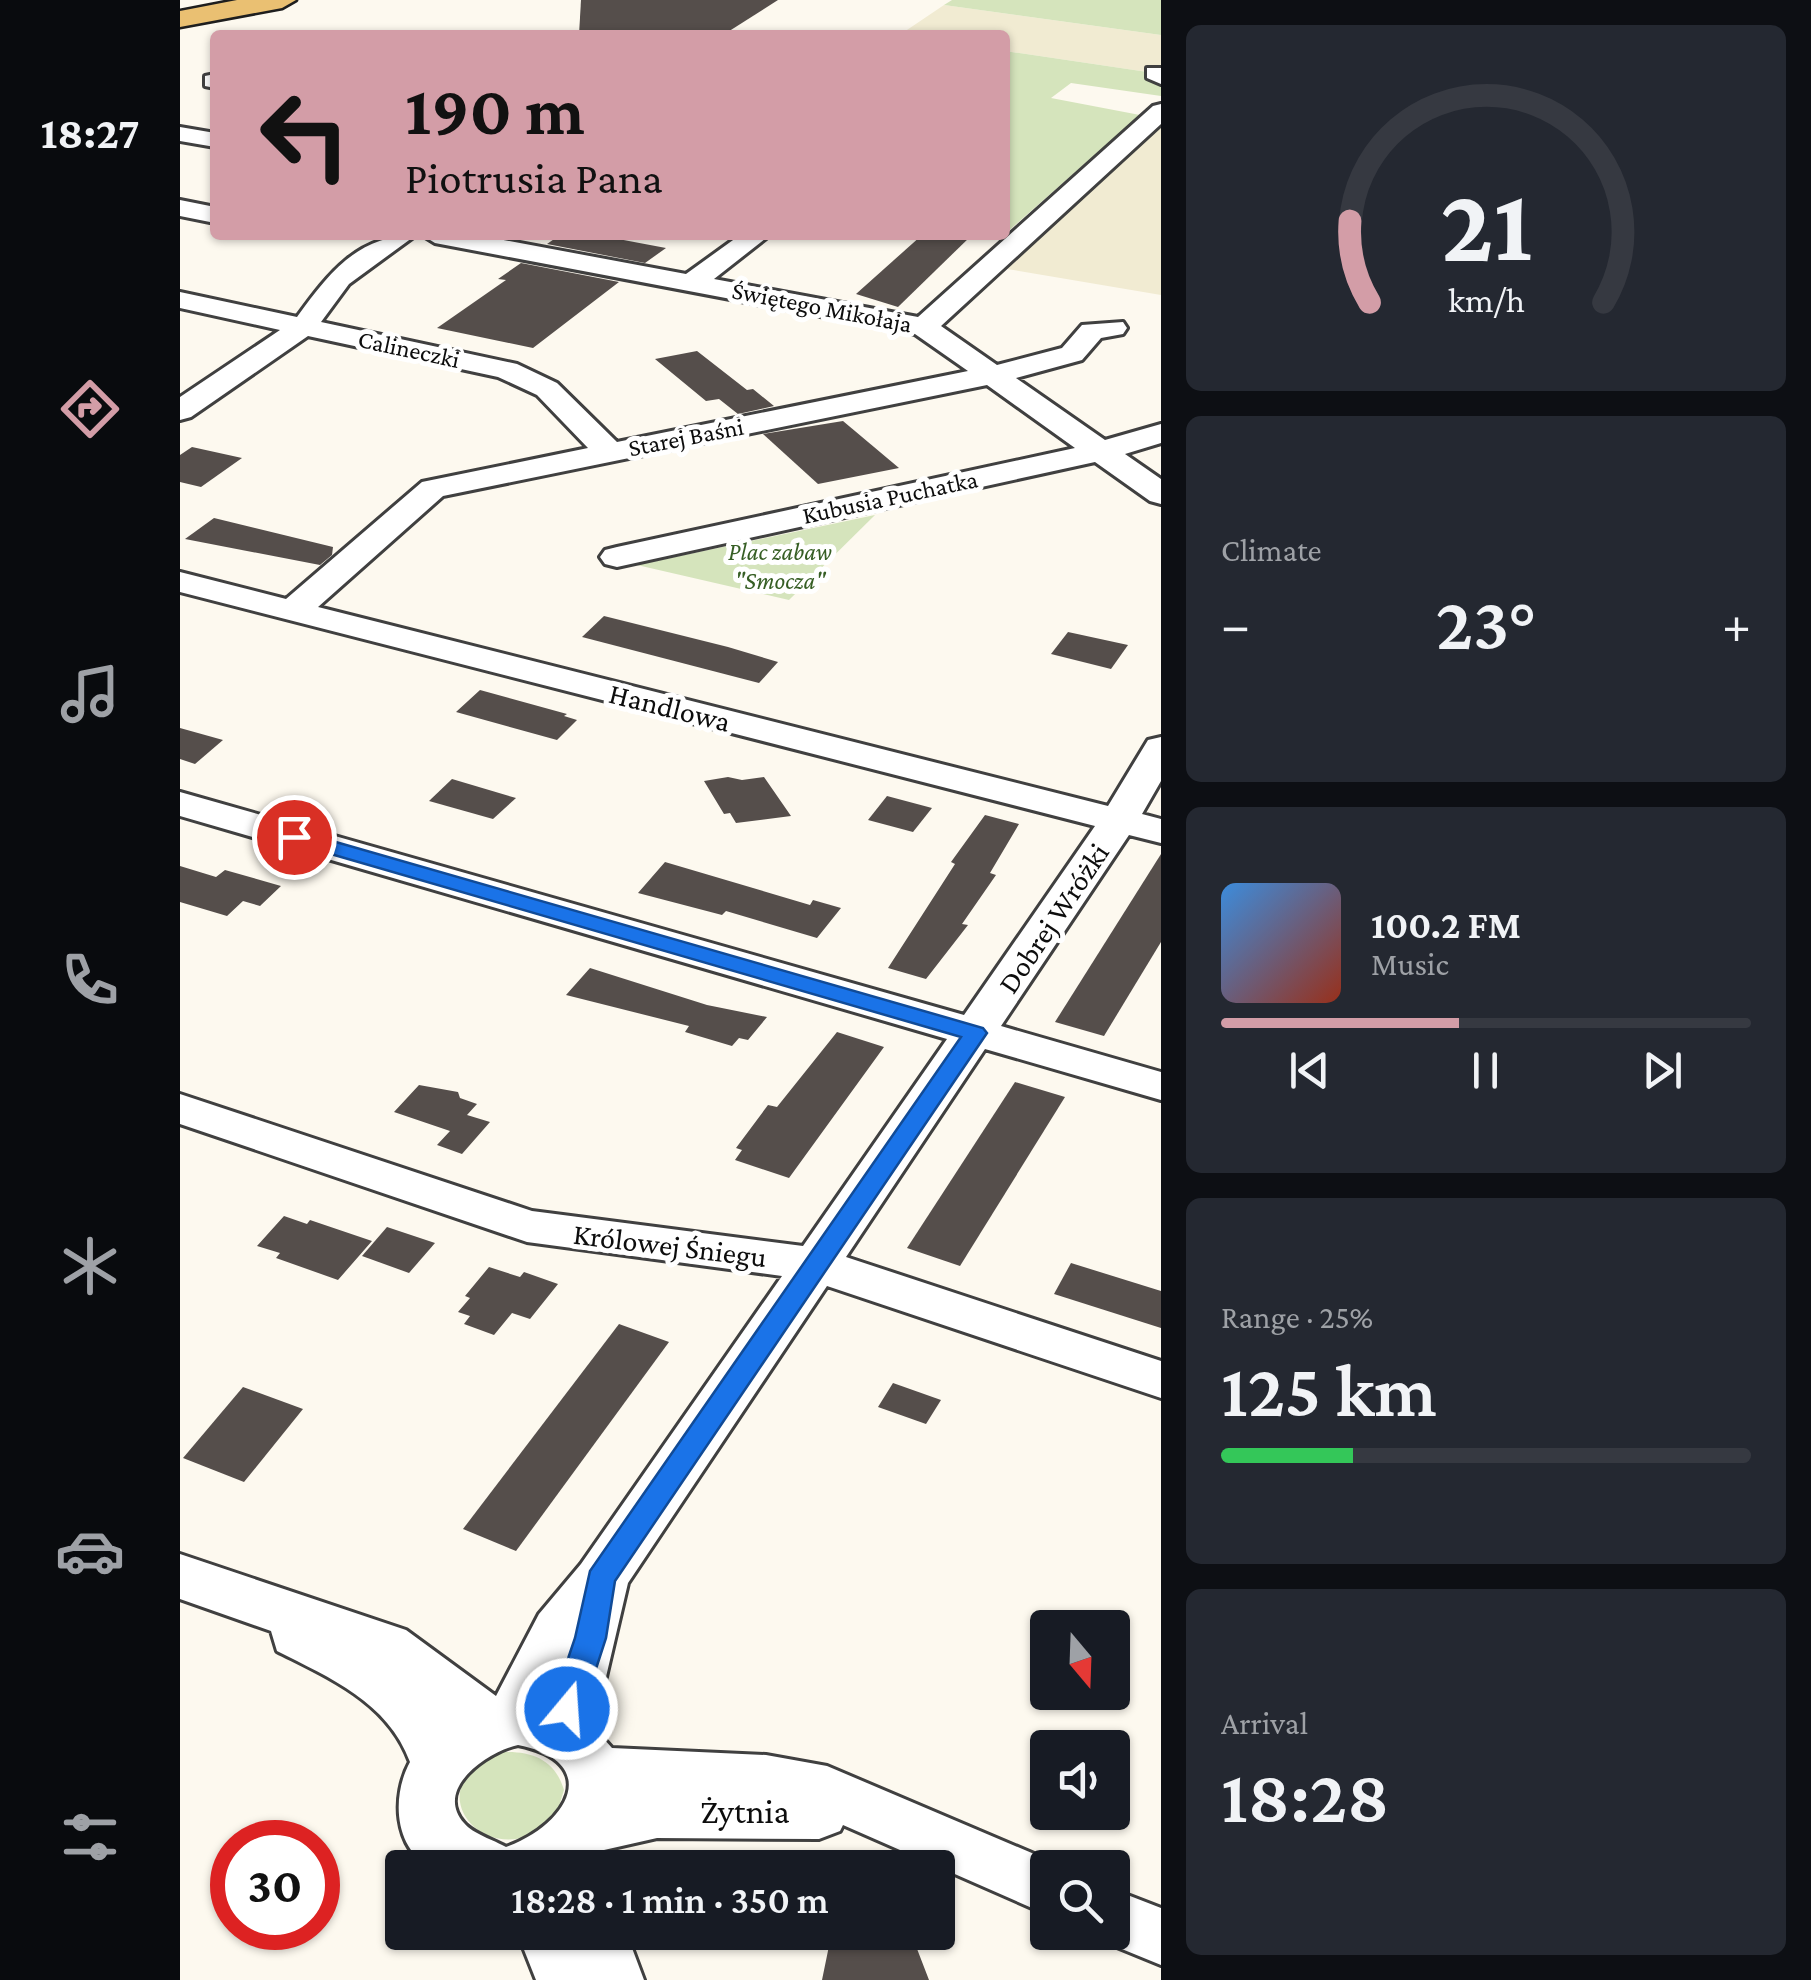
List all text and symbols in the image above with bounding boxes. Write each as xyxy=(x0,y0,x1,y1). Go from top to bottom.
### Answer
icon: left xyxy=(240,70,370,200)
text: 190 m xyxy=(405,71,585,149)
text: 18:27 xyxy=(40,108,140,158)
text: Piotrusia Pana xyxy=(405,153,663,203)
text: 21 xyxy=(1440,167,1532,282)
street label: Świętego Mikołaja xyxy=(730,276,915,339)
text: km/h xyxy=(1447,280,1525,320)
street label: Calineczki xyxy=(356,325,462,373)
icon: directions xyxy=(55,374,125,444)
street label: Starej Baśni xyxy=(626,413,746,462)
street label: Kubusia Puchatka xyxy=(800,465,981,529)
text: Climate xyxy=(1221,532,1322,568)
park label: Plac zabaw "Smocza" xyxy=(728,538,832,594)
text: 23° xyxy=(1436,582,1536,665)
text: − xyxy=(1221,594,1250,655)
text: + xyxy=(1722,594,1751,655)
icon: music xyxy=(55,659,125,729)
street label: Handlowa xyxy=(606,676,734,738)
pin xyxy=(252,795,337,880)
icon: arrive xyxy=(267,810,322,865)
street label: Dobrej Wróżki xyxy=(991,837,1116,1000)
text: 100.2 FM xyxy=(1371,904,1521,946)
icon: phone xyxy=(55,945,125,1015)
text: Music xyxy=(1371,946,1449,982)
icon: previous xyxy=(1282,1043,1337,1098)
icon: pause xyxy=(1458,1043,1513,1098)
icon: next xyxy=(1635,1043,1690,1098)
street label: Królowej Śniegu xyxy=(571,1217,769,1274)
icon: climate xyxy=(55,1231,125,1301)
text: Range · 25% xyxy=(1221,1299,1373,1335)
text: 125 km xyxy=(1221,1349,1437,1432)
icon: car xyxy=(55,1516,125,1586)
north arrow xyxy=(1030,1610,1130,1710)
map controls xyxy=(1030,1610,1130,1950)
position arrow xyxy=(515,1657,619,1761)
text: Arrival xyxy=(1221,1705,1308,1741)
button: sound xyxy=(1030,1730,1130,1830)
text: 18:28 xyxy=(1221,1755,1389,1838)
street label: Żytnia xyxy=(700,1792,790,1831)
icon: filters xyxy=(55,1802,125,1872)
speed limit sign: 30 xyxy=(210,1820,340,1950)
button: search xyxy=(1030,1850,1130,1950)
text: 18:28 · 1 min · 350 m xyxy=(511,1879,829,1921)

